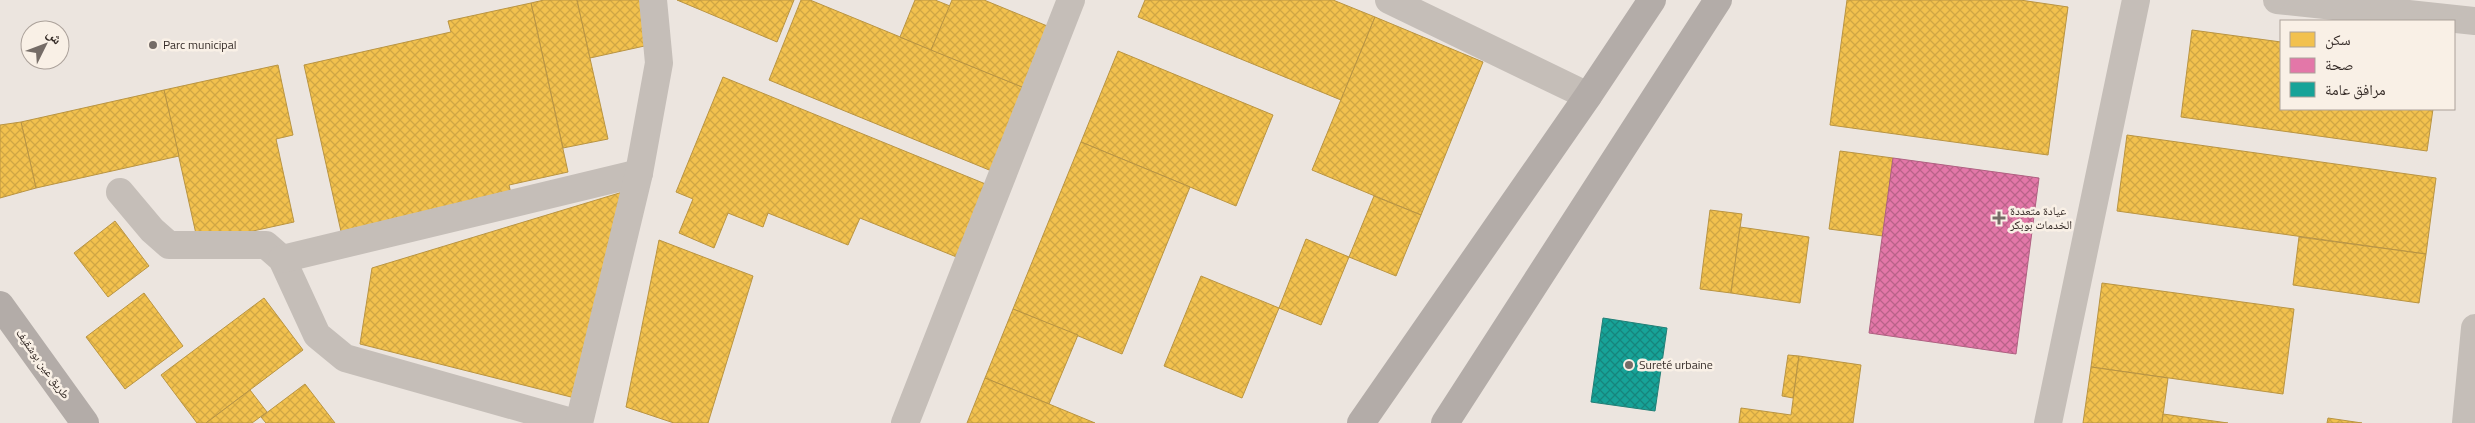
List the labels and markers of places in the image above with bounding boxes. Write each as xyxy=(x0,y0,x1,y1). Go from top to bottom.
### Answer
place label: Parc municipal xyxy=(163,35,236,54)
marker: Parc municipal xyxy=(147,39,159,51)
place label: عيادة متعددة الخدمات بوبكر xyxy=(2009,201,2072,234)
marker: عيادة متعددة الخدمات بوبكر xyxy=(1992,211,2006,225)
place label: Sureté urbaine xyxy=(1639,355,1713,374)
marker: Sureté urbaine xyxy=(1623,359,1635,371)

